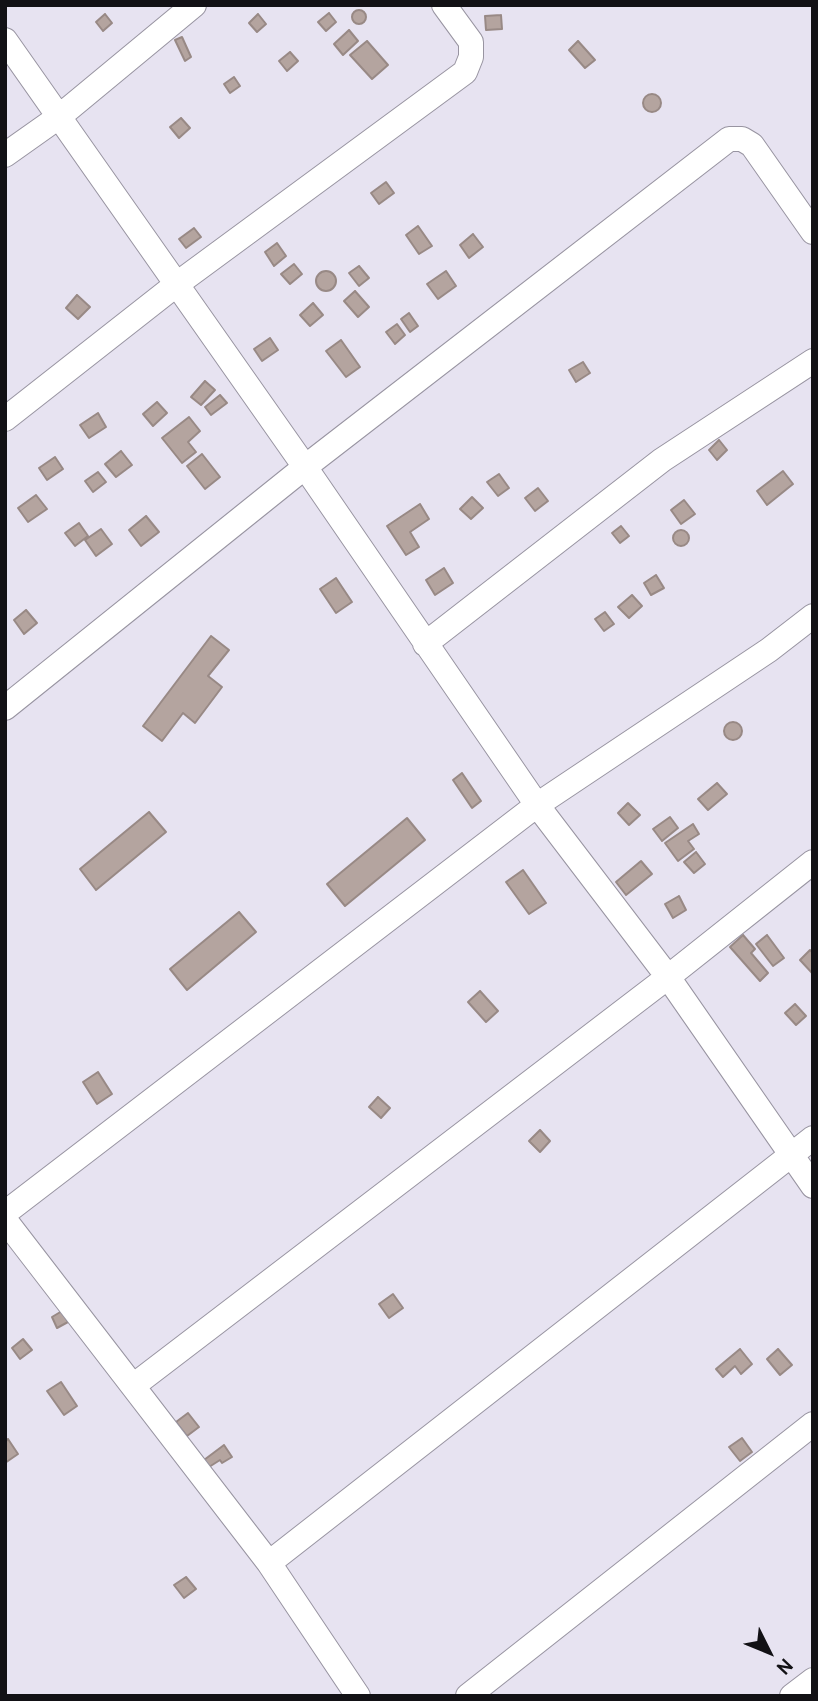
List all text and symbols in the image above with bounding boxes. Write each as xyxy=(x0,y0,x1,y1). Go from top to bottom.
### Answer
north arrow xyxy=(734,1617,804,1687)
text: N xyxy=(772,1654,798,1679)

